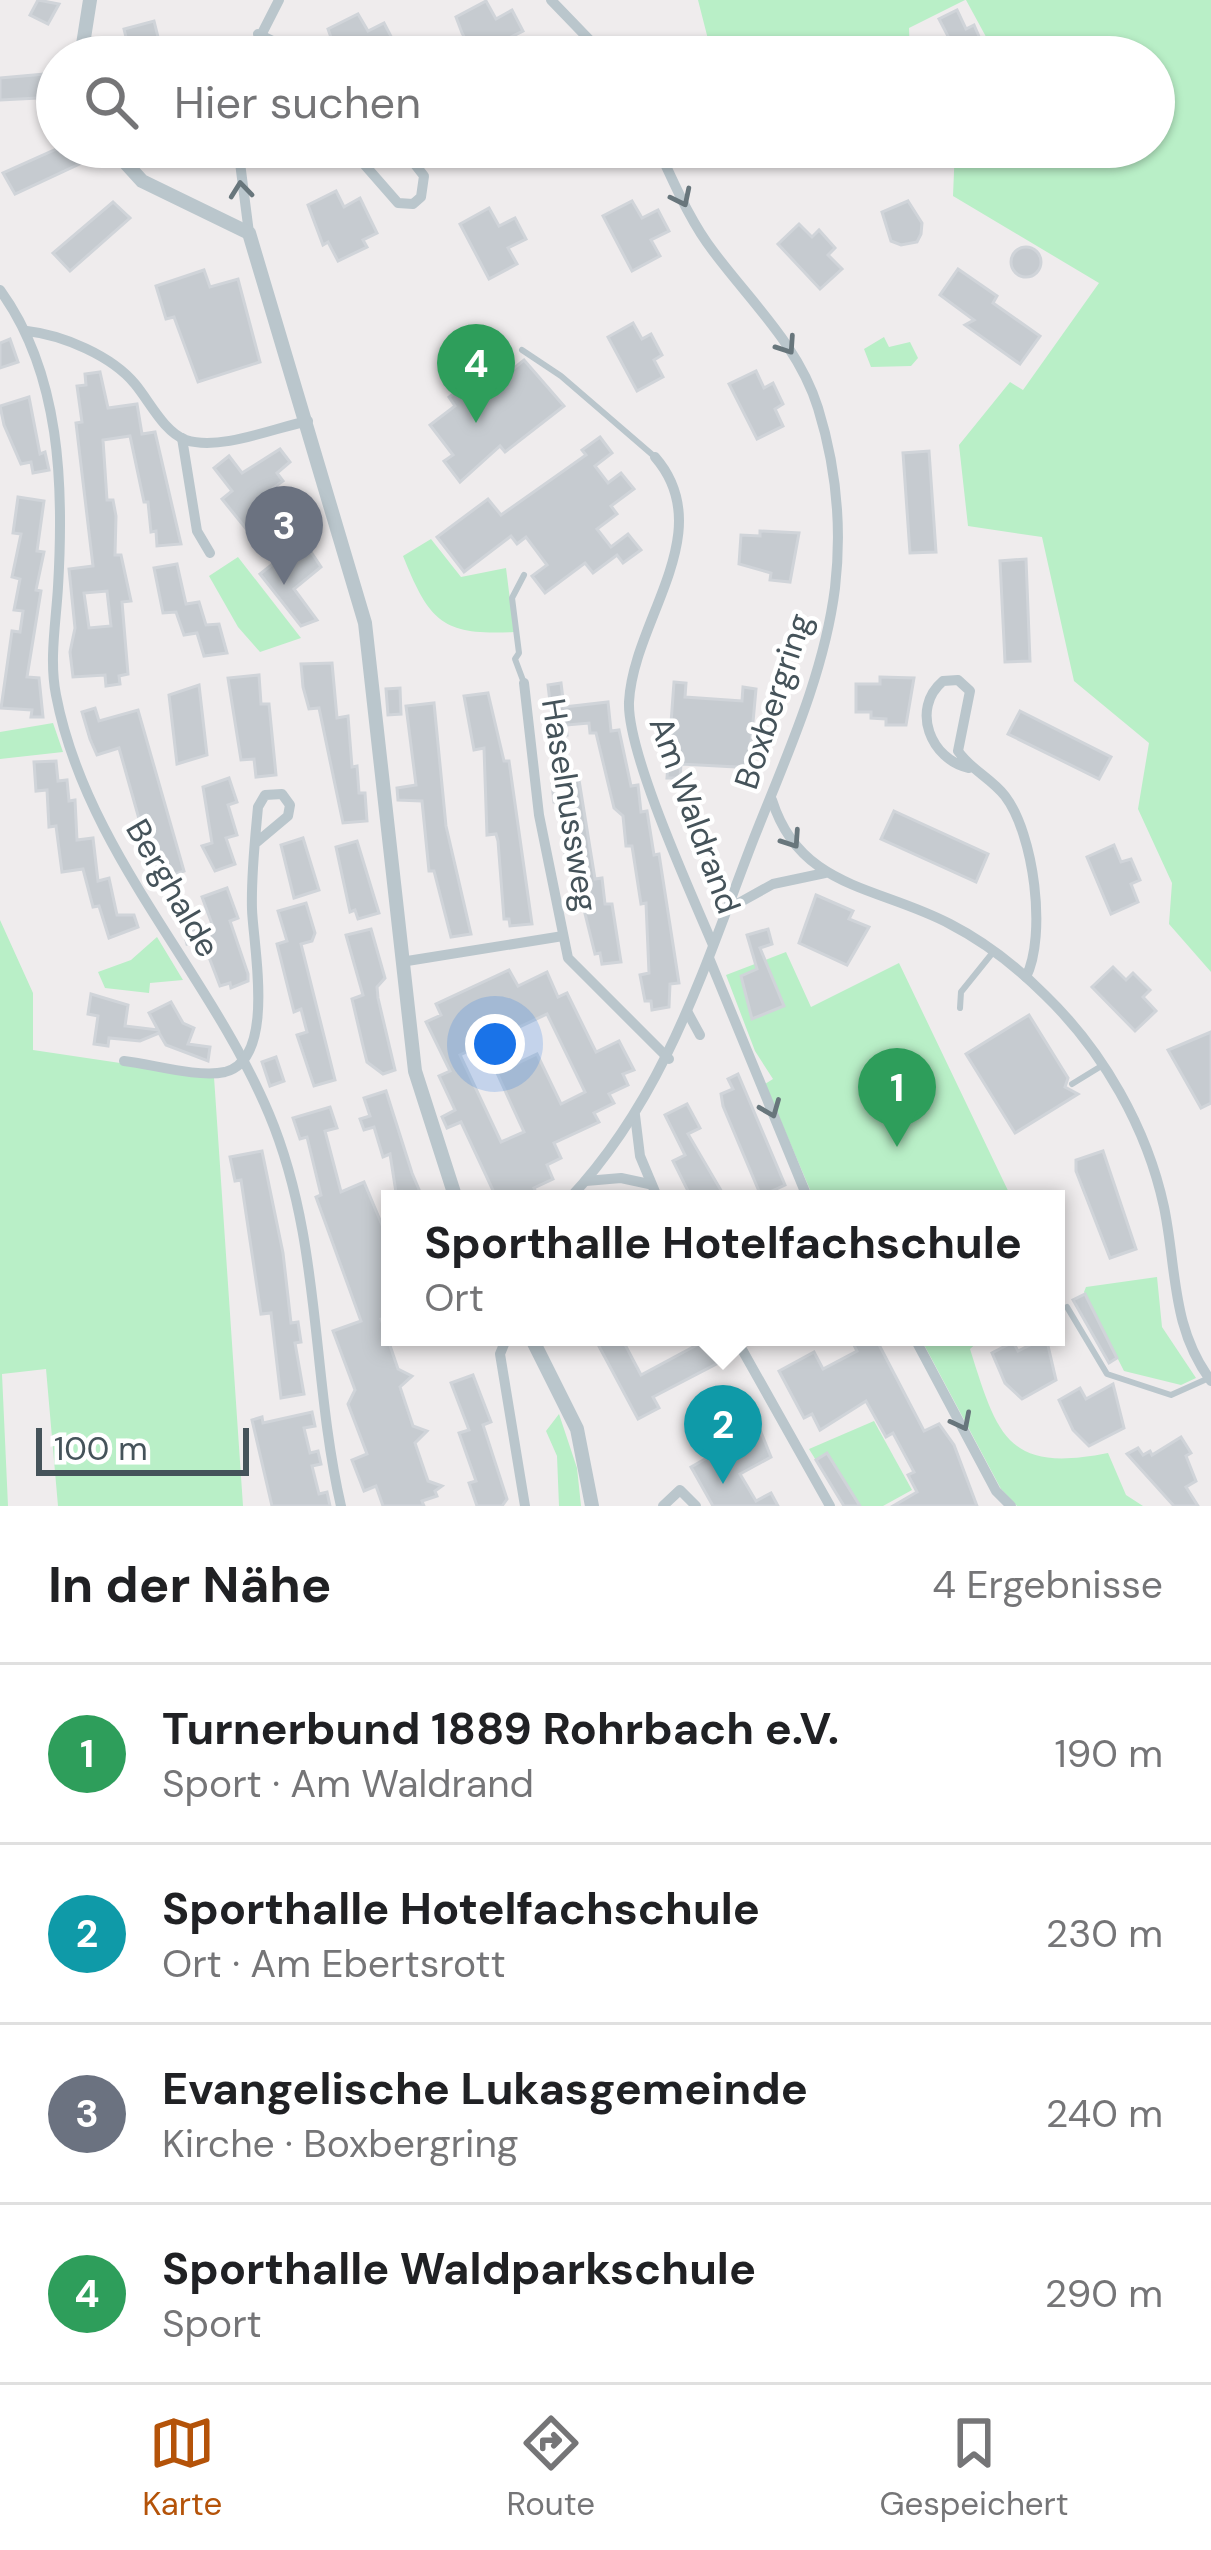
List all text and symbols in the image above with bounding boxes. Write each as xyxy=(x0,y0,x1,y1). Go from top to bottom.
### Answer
search box xyxy=(36,36,1175,168)
icon: search xyxy=(78,69,144,135)
text: Hier suchen xyxy=(174,73,421,132)
one-way arrow xyxy=(229,181,254,200)
one-way arrow xyxy=(668,186,691,208)
pin: 4 xyxy=(437,324,515,423)
one-way arrow xyxy=(773,333,795,355)
pin: 3 xyxy=(245,486,323,585)
street label: Boxbergring xyxy=(724,608,822,794)
street label: Haselnussweg xyxy=(532,695,608,915)
street label: Am Waldrand xyxy=(640,711,750,919)
street label: Berghalde xyxy=(116,811,230,965)
one-way arrow xyxy=(777,827,799,849)
your location xyxy=(465,1014,525,1074)
pin: 1 xyxy=(858,1048,936,1147)
one-way arrow xyxy=(757,1097,781,1118)
popup xyxy=(381,1190,1065,1346)
text: Sporthalle Hotelfachschule xyxy=(424,1213,1022,1272)
text: Ort xyxy=(424,1272,484,1323)
pin: 2 xyxy=(684,1385,762,1484)
one-way arrow xyxy=(947,1410,970,1432)
scale bar xyxy=(36,1422,249,1475)
text: 100 m xyxy=(54,1427,148,1470)
text: In der Nähe xyxy=(48,1551,332,1618)
text: 4 Ergebnisse xyxy=(932,1559,1163,1610)
text: Turnerbund 1889 Rohrbach e.V. xyxy=(162,1699,839,1758)
text: 1 xyxy=(80,1728,94,1779)
text: 190 m xyxy=(1055,1728,1163,1779)
text: Sport · Am Waldrand xyxy=(162,1758,534,1809)
text: Sporthalle Hotelfachschule xyxy=(162,1879,760,1938)
text: 2 xyxy=(76,1908,98,1959)
text: 230 m xyxy=(1046,1908,1163,1959)
text: Ort · Am Ebertsrott xyxy=(162,1938,506,1989)
text: Evangelische Lukasgemeinde xyxy=(162,2059,808,2118)
text: 3 xyxy=(75,2088,99,2139)
text: 240 m xyxy=(1046,2088,1163,2139)
text: Kirche · Boxbergring xyxy=(162,2118,519,2169)
text: Sporthalle Waldparkschule xyxy=(162,2239,756,2298)
text: 4 xyxy=(74,2268,100,2319)
text: 290 m xyxy=(1045,2268,1163,2319)
text: Sport xyxy=(162,2298,262,2349)
tab: Karte xyxy=(142,2410,222,2525)
tab: Route xyxy=(507,2410,595,2525)
tab: Gespeichert xyxy=(879,2410,1069,2525)

